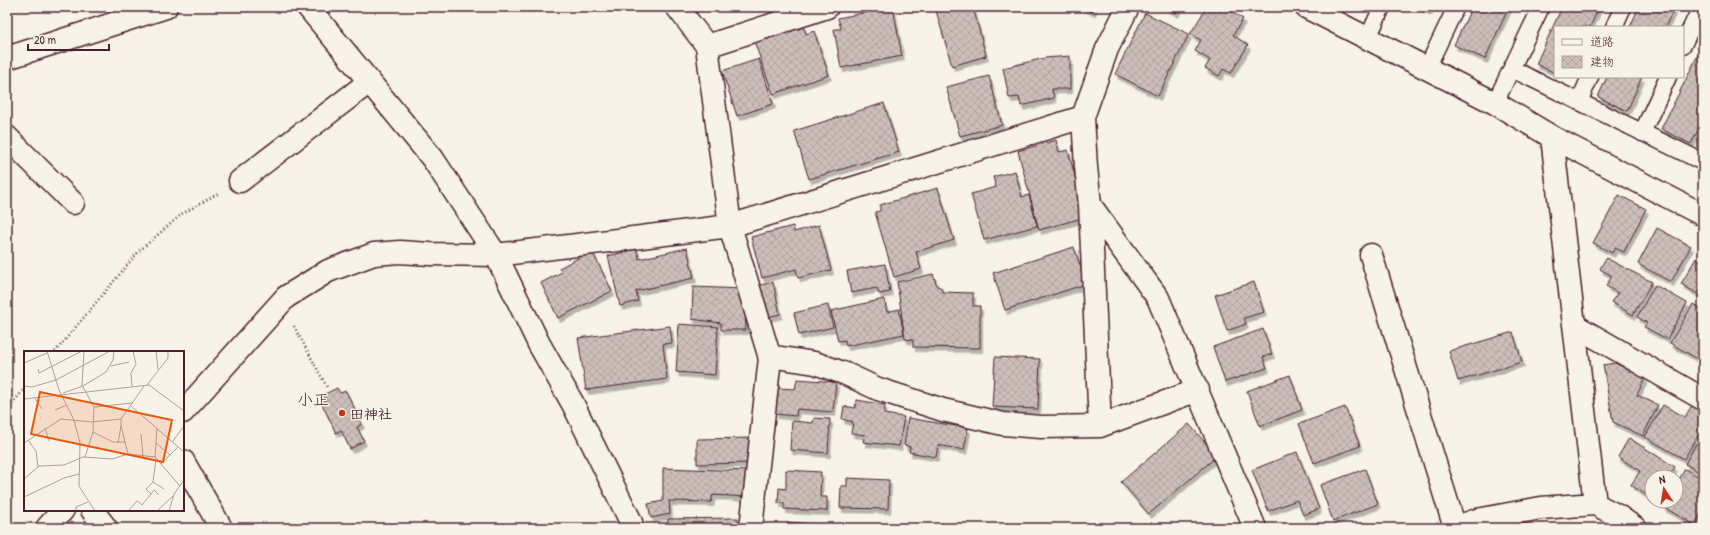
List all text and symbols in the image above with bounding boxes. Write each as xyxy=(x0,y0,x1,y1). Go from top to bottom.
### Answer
scale bar xyxy=(28,26,109,52)
legend xyxy=(1554,26,1684,78)
text: 20 m xyxy=(34,31,56,48)
text: 道路 xyxy=(1590,33,1614,50)
text: 建物 xyxy=(1590,53,1614,70)
inset map xyxy=(24,351,184,511)
district label: 小正 xyxy=(297,388,329,410)
place label: 田神社 xyxy=(350,404,392,423)
marker: 田神社 xyxy=(337,408,347,418)
north arrow xyxy=(1644,469,1684,509)
text: N xyxy=(1658,472,1666,487)

